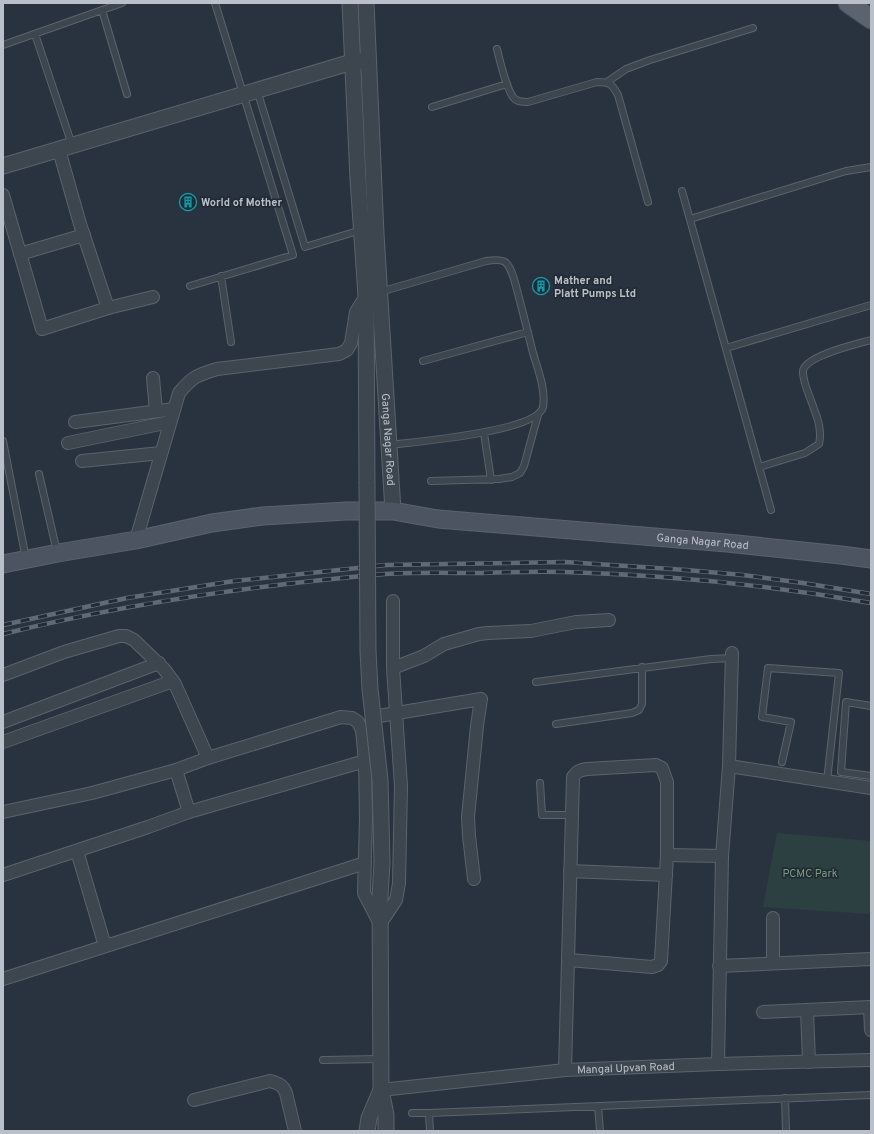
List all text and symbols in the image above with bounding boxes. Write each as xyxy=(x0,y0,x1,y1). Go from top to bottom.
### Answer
building icon: World of Mother xyxy=(178,192,198,212)
place label: World of Mother xyxy=(201,196,283,210)
place label: Mather and Platt Pumps Ltd xyxy=(554,274,636,301)
building icon: Mather and Platt Pumps Ltd xyxy=(531,276,551,296)
street label: Ganga Nagar Road xyxy=(378,393,397,486)
street label: Ganga Nagar Road xyxy=(656,531,749,553)
park label: PCMC Park xyxy=(782,867,838,881)
street label: Mangal Upvan Road xyxy=(577,1060,675,1078)

